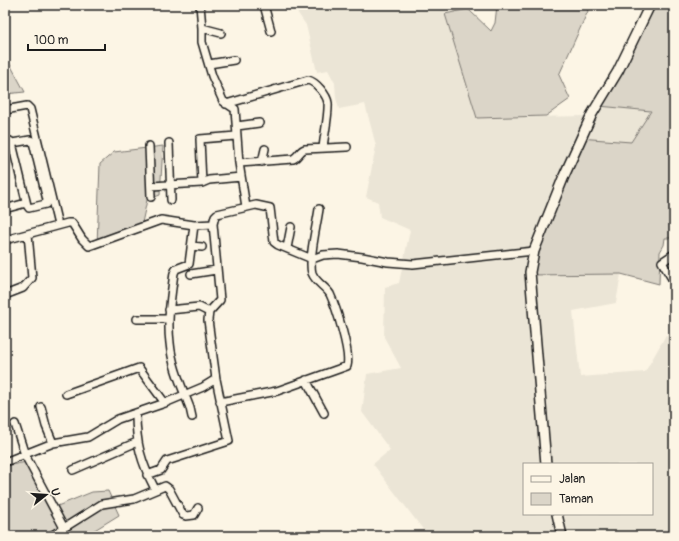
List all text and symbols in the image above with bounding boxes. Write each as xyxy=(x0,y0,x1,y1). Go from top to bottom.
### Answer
scale bar xyxy=(28,26,105,52)
text: 100 m xyxy=(34,33,69,48)
legend xyxy=(523,463,653,515)
text: Jalan xyxy=(559,472,585,487)
north arrow xyxy=(26,475,66,515)
text: U xyxy=(48,487,62,498)
text: Taman xyxy=(559,492,593,507)

